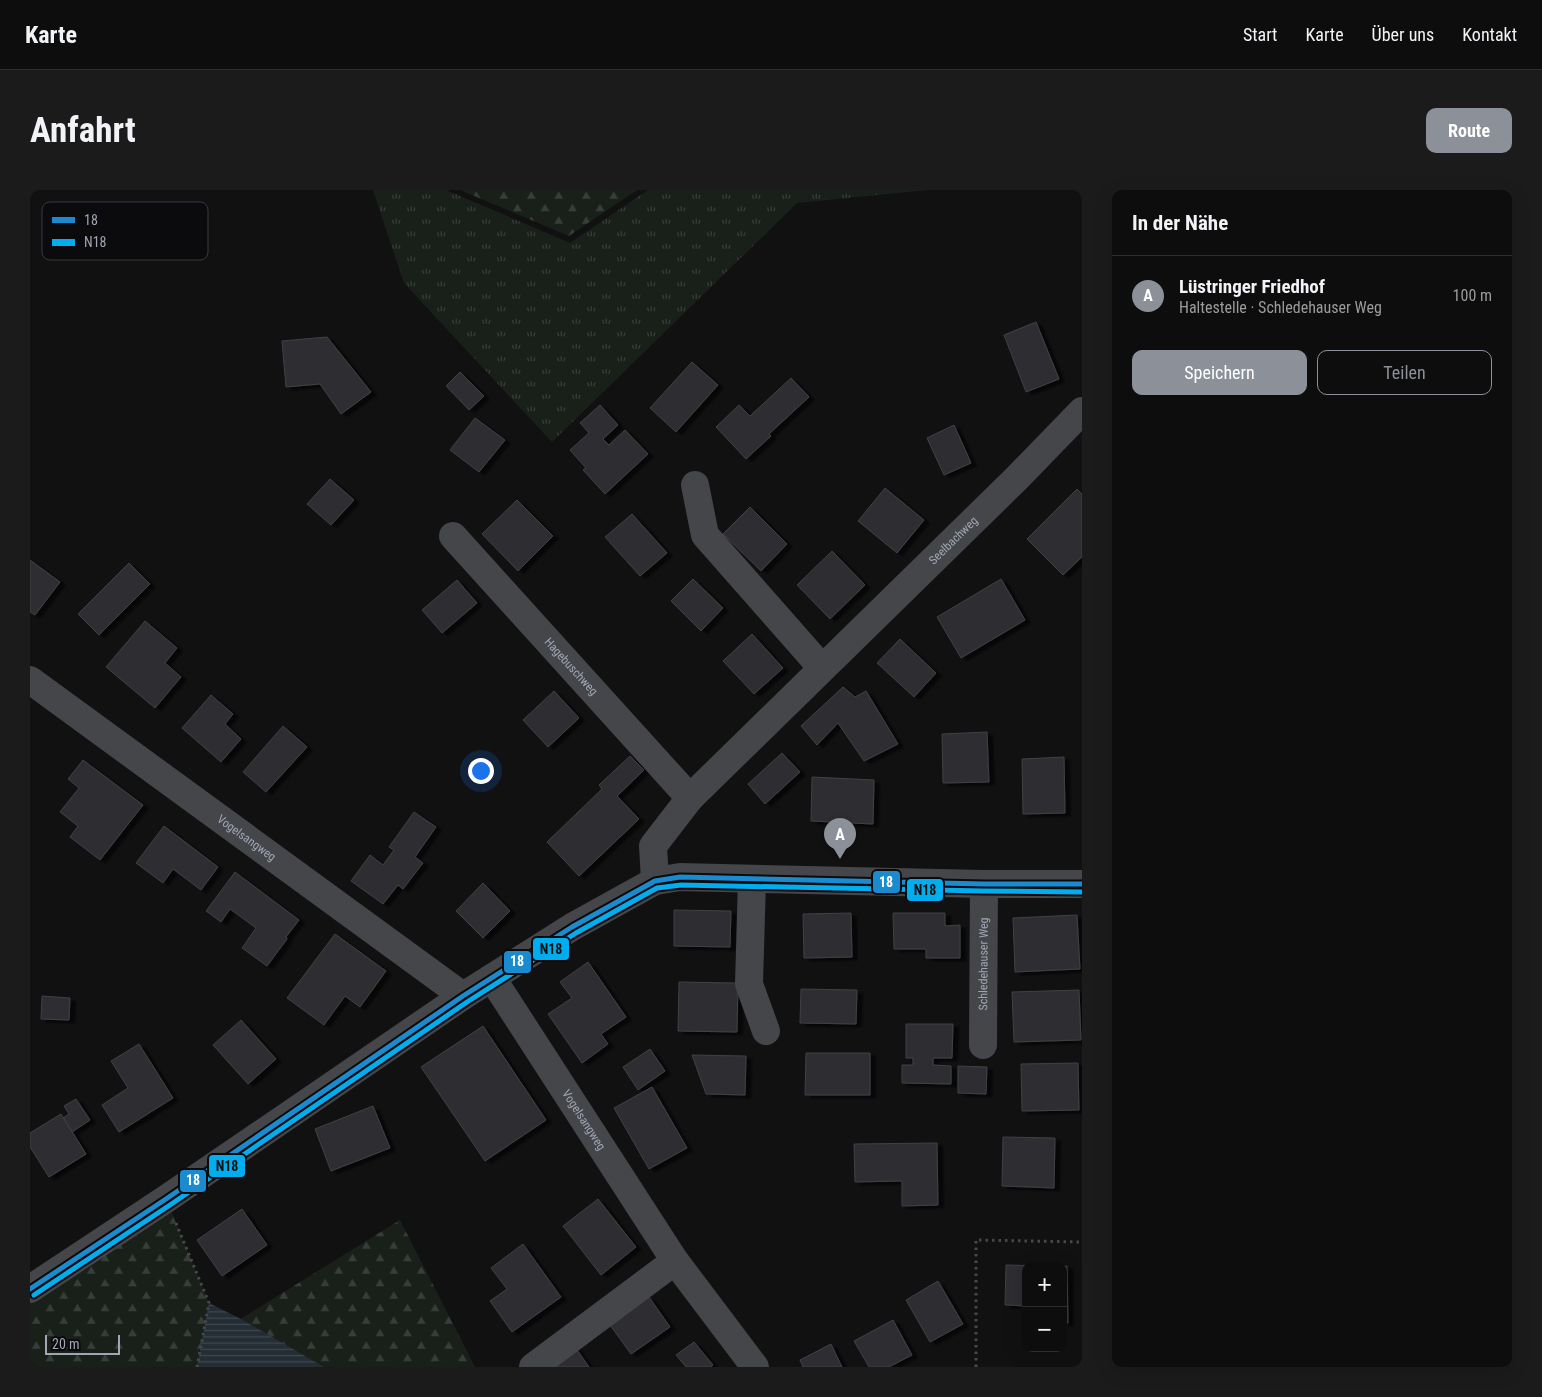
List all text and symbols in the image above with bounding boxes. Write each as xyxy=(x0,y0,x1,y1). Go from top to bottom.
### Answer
text: Karte xyxy=(25,21,77,49)
text: Start xyxy=(1243,24,1277,45)
text: Karte xyxy=(1305,24,1344,45)
text: Über uns xyxy=(1372,24,1434,45)
text: Kontakt xyxy=(1462,24,1517,45)
button: Route xyxy=(1426,108,1512,153)
text: Anfahrt xyxy=(30,110,136,151)
legend xyxy=(42,202,208,260)
text: In der Nähe xyxy=(1132,211,1228,235)
text: 18 xyxy=(84,212,98,228)
text: N18 xyxy=(84,234,107,250)
text: Lüstringer Friedhof xyxy=(1179,275,1325,298)
text: A xyxy=(1143,286,1153,305)
text: 100 m xyxy=(1453,286,1492,305)
text: Haltestelle · Schledehauser Weg xyxy=(1179,298,1382,317)
button: Speichern xyxy=(1132,350,1307,395)
button: Teilen xyxy=(1317,350,1492,395)
street label: Seelbachweg xyxy=(926,513,981,567)
street label: Hagebuschweg xyxy=(542,635,601,698)
your location xyxy=(468,758,494,784)
street label: Vogelsangweg xyxy=(214,812,279,864)
pin: A xyxy=(824,818,856,859)
line badge: 18 xyxy=(872,870,901,894)
text: 18 xyxy=(879,874,893,890)
line badge: N18 xyxy=(906,878,944,902)
text: N18 xyxy=(914,882,936,898)
street label: Schledehauser Weg xyxy=(976,917,991,1011)
line badge: N18 xyxy=(532,937,570,961)
text: N18 xyxy=(540,941,562,957)
line badge: 18 xyxy=(503,950,532,974)
text: 18 xyxy=(510,953,524,969)
street label: Vogelsangweg xyxy=(559,1087,608,1153)
line badge: N18 xyxy=(208,1154,246,1178)
text: N18 xyxy=(216,1158,238,1174)
line badge: 18 xyxy=(179,1169,207,1193)
text: 18 xyxy=(186,1172,200,1188)
map controls xyxy=(1022,1262,1067,1352)
button: + xyxy=(1022,1262,1067,1307)
button: − xyxy=(1022,1307,1067,1352)
scale bar xyxy=(45,1332,120,1355)
text: 20 m xyxy=(52,1336,80,1352)

